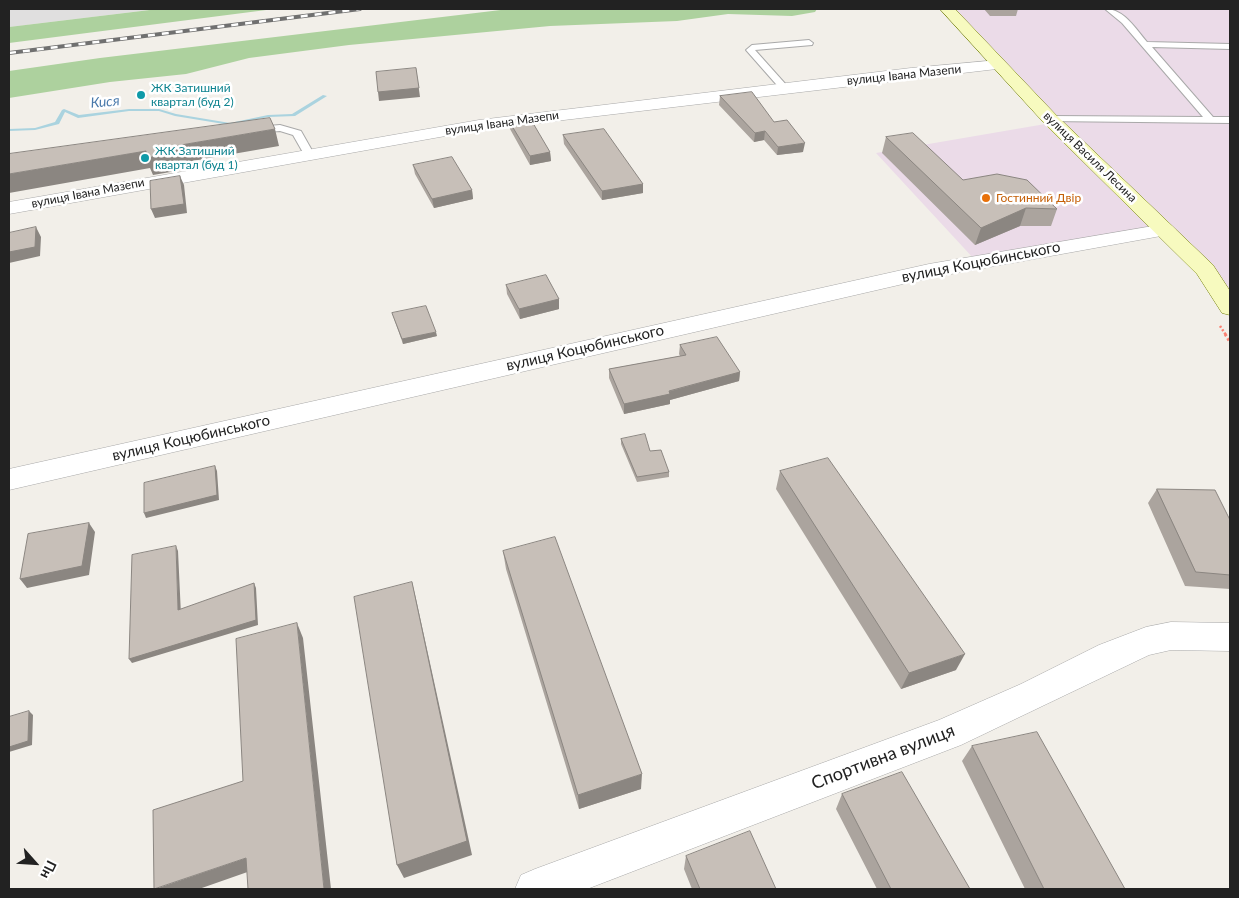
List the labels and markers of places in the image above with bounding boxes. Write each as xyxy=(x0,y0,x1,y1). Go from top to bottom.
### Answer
place label: ЖК Затишний квартал (буд 2) xyxy=(151,81,234,109)
marker: ЖК Затишний квартал (буд 2) xyxy=(135,89,147,101)
place label: ЖК Затишний квартал (буд 1) xyxy=(155,144,238,172)
marker: ЖК Затишний квартал (буд 1) xyxy=(139,152,151,164)
place label: Гостинний Двір xyxy=(996,191,1081,205)
marker: Гостинний Двір xyxy=(980,192,992,204)

